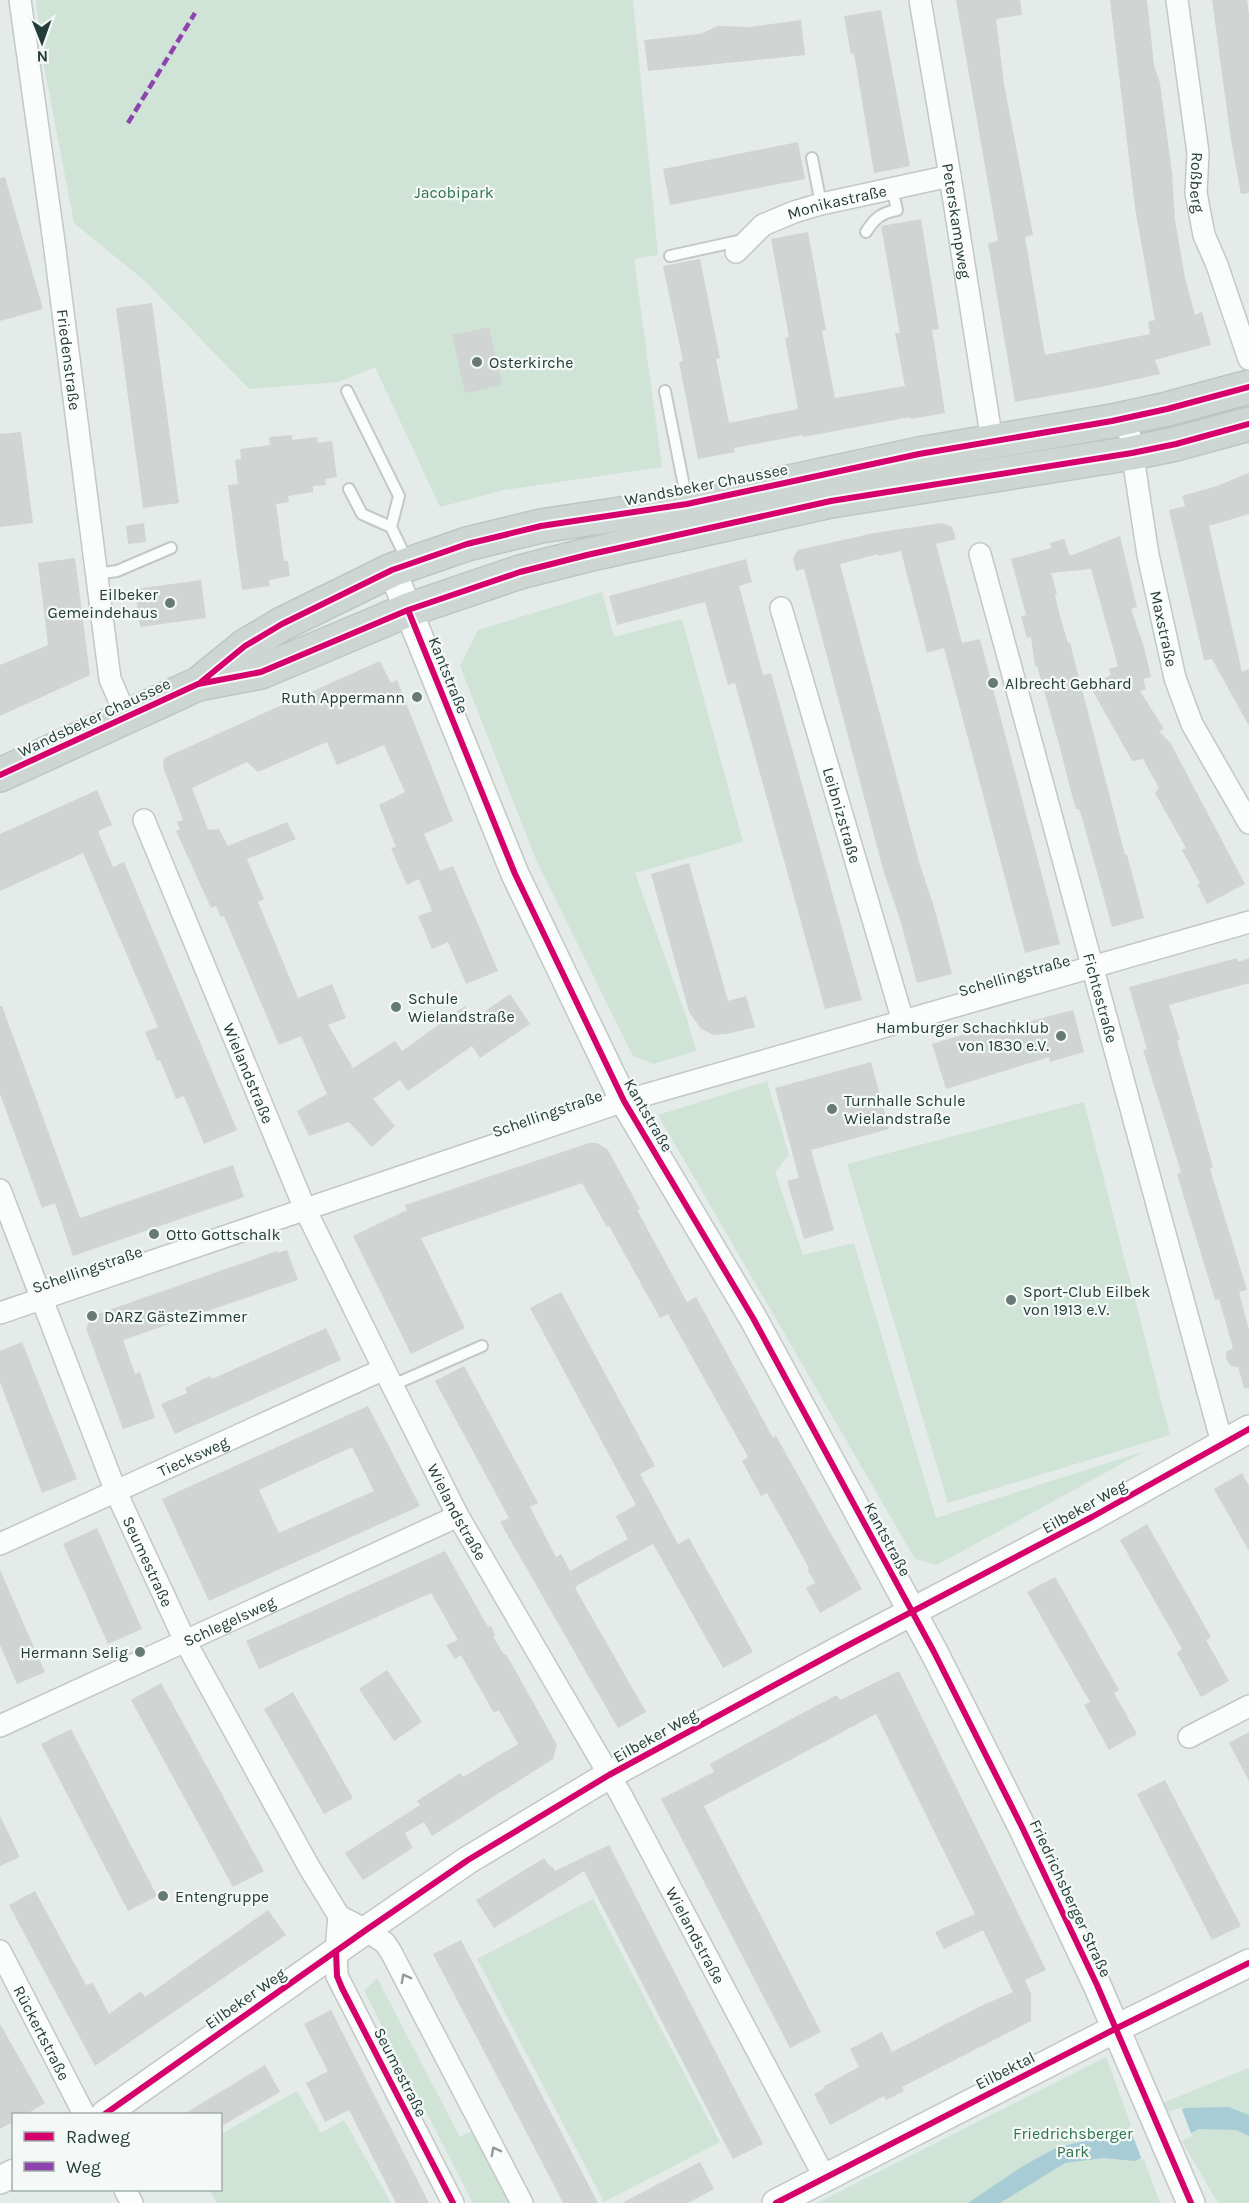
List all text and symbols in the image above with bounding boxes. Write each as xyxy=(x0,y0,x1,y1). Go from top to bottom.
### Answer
north arrow xyxy=(12,12,72,72)
text: N xyxy=(36,47,48,66)
street label: Roßberg xyxy=(1186,152,1209,214)
street label: Peterskampweg xyxy=(938,162,975,280)
street label: Monikastraße xyxy=(785,181,888,223)
park label: Jacobipark xyxy=(414,183,494,202)
street label: Friedenstraße xyxy=(53,308,84,411)
place label: Osterkirche xyxy=(489,353,573,372)
marker: Osterkirche xyxy=(470,355,484,369)
street label: Wandsbeker Chaussee xyxy=(623,459,789,510)
place label: Eilbeker Gemeindehaus xyxy=(48,585,158,622)
street label: Maxstraße xyxy=(1146,589,1181,669)
marker: Eilbeker Gemeindehaus xyxy=(163,596,177,610)
street label: Kantstraße xyxy=(425,634,473,716)
street label: Wandsbeker Chaussee xyxy=(15,674,173,761)
place label: Albrecht Gebhard xyxy=(1005,674,1132,693)
marker: Albrecht Gebhard xyxy=(986,676,1000,690)
place label: Ruth Appermann xyxy=(281,688,405,707)
marker: Ruth Appermann xyxy=(410,690,424,704)
street label: Leibnizstraße xyxy=(819,765,865,866)
street label: Schellingstraße xyxy=(956,950,1072,1000)
street label: Fichtestraße xyxy=(1079,951,1122,1045)
place label: Schule Wielandstraße xyxy=(408,989,515,1026)
marker: Schule Wielandstraße xyxy=(389,1000,403,1014)
place label: Hamburger Schachklub von 1830 e.V. xyxy=(876,1018,1049,1055)
street label: Wielandstraße xyxy=(219,1020,278,1126)
marker: Hamburger Schachklub von 1830 e.V. xyxy=(1054,1029,1068,1043)
street label: Kantstraße xyxy=(620,1075,677,1155)
street label: Schellingstraße xyxy=(490,1086,605,1141)
place label: Turnhalle Schule Wielandstraße xyxy=(844,1091,965,1128)
marker: Turnhalle Schule Wielandstraße xyxy=(825,1102,839,1116)
place label: Otto Gottschalk xyxy=(166,1225,281,1244)
marker: Otto Gottschalk xyxy=(147,1227,161,1241)
street label: Schellingstraße xyxy=(30,1242,145,1297)
place label: Sport-Club Eilbek von 1913 e.V. xyxy=(1023,1282,1150,1319)
marker: Sport-Club Eilbek von 1913 e.V. xyxy=(1004,1293,1018,1307)
place label: DARZ GästeZimmer xyxy=(104,1307,247,1326)
marker: DARZ GästeZimmer xyxy=(85,1309,99,1323)
street label: Tiecksweg xyxy=(155,1432,231,1481)
street label: Wielandstraße xyxy=(423,1461,491,1564)
street label: Eilbeker Weg xyxy=(1039,1475,1130,1537)
street label: Kantstraße xyxy=(860,1499,915,1580)
street label: Seumestraße xyxy=(118,1513,177,1610)
street label: Schlegelsweg xyxy=(180,1592,278,1651)
place label: Hermann Selig xyxy=(20,1643,128,1662)
marker: Hermann Selig xyxy=(133,1645,147,1659)
street label: Eilbeker Weg xyxy=(610,1704,701,1766)
street label: Friedrichsberger Straße xyxy=(1026,1816,1115,1980)
street label: Wielandstraße xyxy=(662,1884,729,1987)
place label: Entengruppe xyxy=(175,1887,269,1906)
marker: Entengruppe xyxy=(156,1889,170,1903)
street label: Eilbeker Weg xyxy=(201,1964,289,2033)
one-way arrow xyxy=(401,1974,412,1985)
street label: Rückertstraße xyxy=(9,1982,74,2084)
street label: Seumestraße xyxy=(370,2024,431,2120)
street label: Eilbektal xyxy=(972,2047,1038,2093)
legend xyxy=(12,2113,222,2191)
park label: Friedrichsberger Park xyxy=(1013,2124,1133,2161)
text: Radweg xyxy=(66,2126,130,2148)
one-way arrow xyxy=(491,2147,502,2157)
text: Weg xyxy=(66,2156,101,2178)

